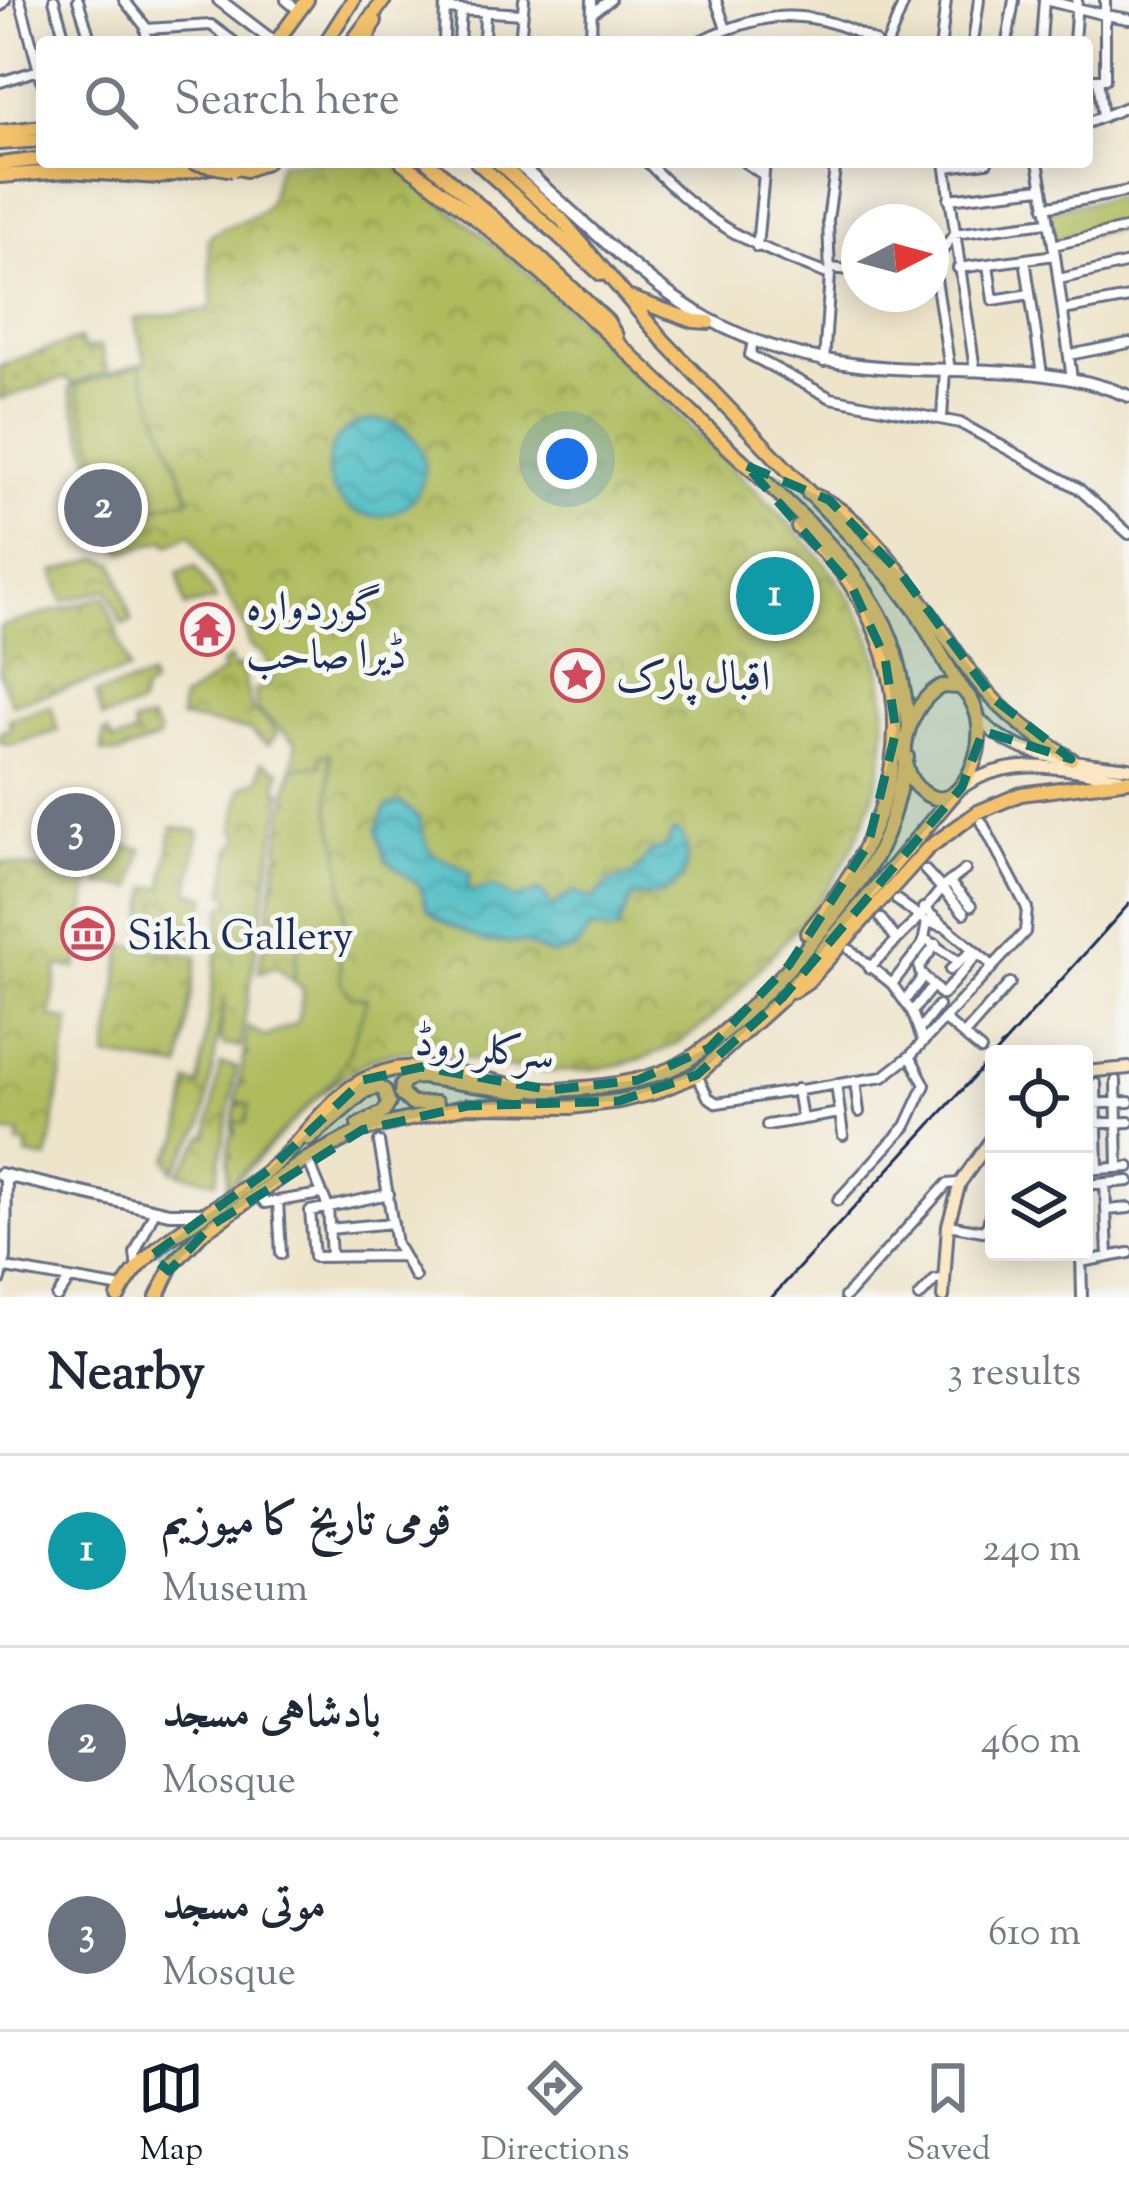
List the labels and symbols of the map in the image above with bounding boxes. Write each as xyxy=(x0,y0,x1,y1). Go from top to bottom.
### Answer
north arrow xyxy=(841,204,949,312)
your location xyxy=(537,429,597,489)
pin: 2 xyxy=(64,463,142,553)
pin: 1 xyxy=(736,551,814,641)
place label: گوردوارہ ڈیرا صاحب xyxy=(246,580,406,688)
temple icon: گوردوارہ ڈیرا صاحب xyxy=(179,601,235,657)
place icon: اقبال پارک xyxy=(549,647,605,703)
place label: اقبال پارک xyxy=(616,650,770,710)
pin: 3 xyxy=(37,787,115,877)
museum icon: Sikh Gallery xyxy=(60,906,116,962)
place label: Sikh Gallery xyxy=(127,909,354,969)
street label: سرکلر روڈ xyxy=(412,1015,557,1089)

